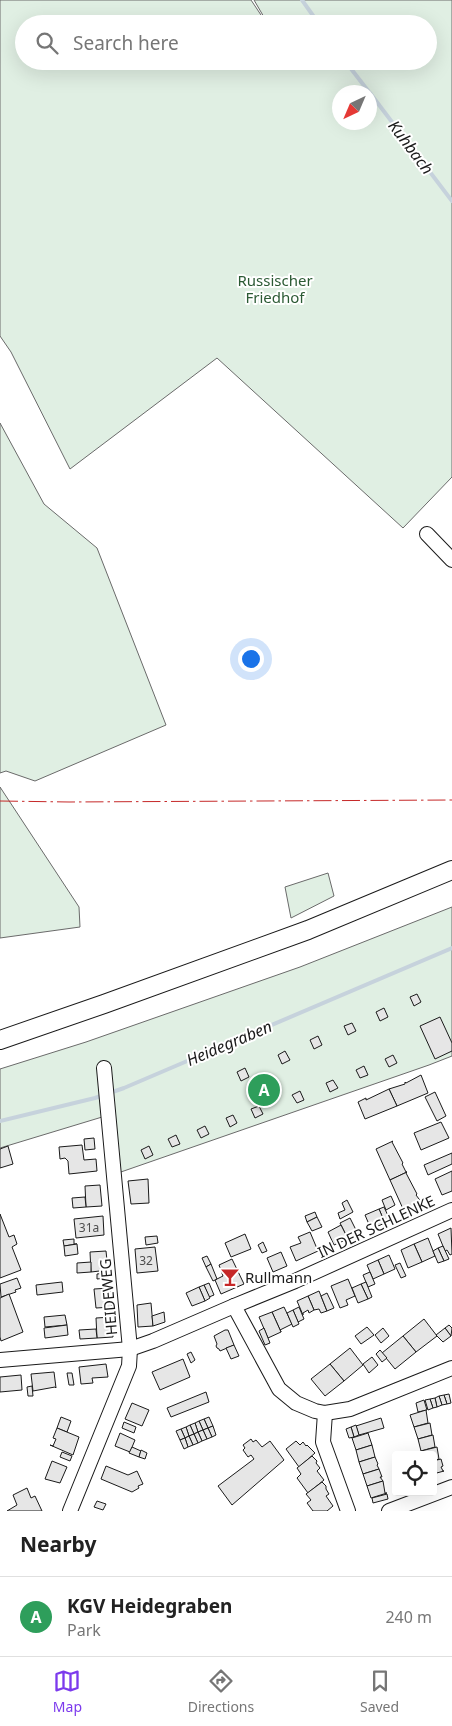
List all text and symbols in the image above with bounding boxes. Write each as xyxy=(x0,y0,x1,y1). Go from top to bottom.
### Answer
search box xyxy=(15,15,437,70)
icon: search xyxy=(33,29,61,57)
text: Search here xyxy=(73,30,179,56)
north arrow xyxy=(332,85,377,130)
water label: Kuhbach xyxy=(383,115,439,179)
park label: Russischer Friedhof xyxy=(237,270,313,307)
your location xyxy=(238,646,264,672)
water label: Heidegraben xyxy=(183,1015,275,1071)
pin: A xyxy=(248,1071,280,1109)
street label: IN DER SCHLENKE xyxy=(314,1190,438,1262)
house number: 31a xyxy=(79,1219,99,1236)
house number: 32 xyxy=(139,1252,153,1269)
street label: HEIDEWEG xyxy=(95,1258,121,1336)
bar icon: Rullmann xyxy=(219,1266,241,1288)
place label: Rullmann xyxy=(245,1267,312,1287)
map controls xyxy=(392,1451,437,1496)
button: locate xyxy=(392,1451,437,1496)
text: Nearby xyxy=(20,1530,96,1558)
text: KGV Heidegraben xyxy=(67,1593,232,1619)
text: A xyxy=(30,1606,42,1628)
text: 240 m xyxy=(385,1606,432,1628)
text: Park xyxy=(67,1619,101,1641)
tab: Map xyxy=(53,1667,82,1716)
tab: Directions xyxy=(188,1667,254,1716)
tab: Saved xyxy=(360,1667,399,1716)

